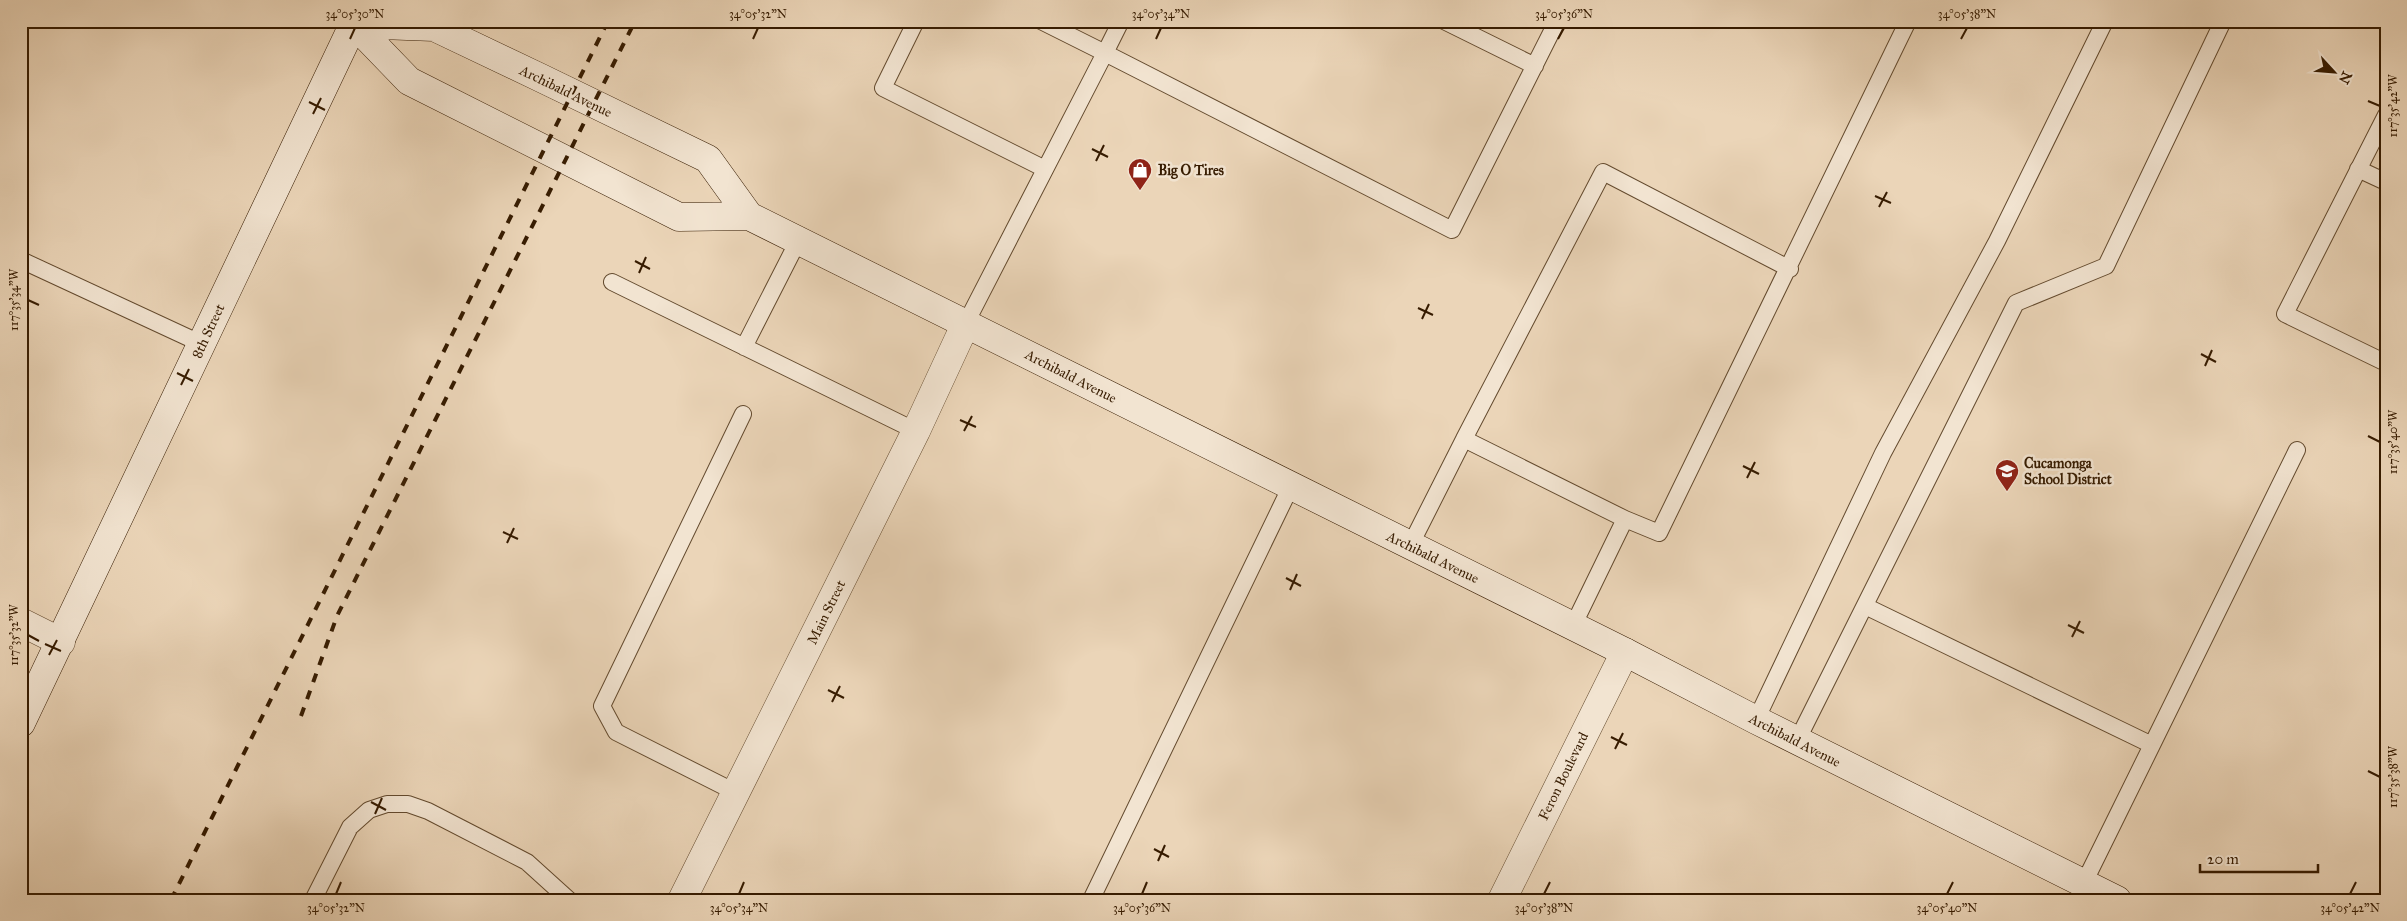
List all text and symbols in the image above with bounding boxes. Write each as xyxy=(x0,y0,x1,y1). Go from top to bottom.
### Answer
text: 34°05'30"N xyxy=(326,7,384,21)
text: 34°05'32"N xyxy=(729,7,787,21)
text: 34°05'34"N xyxy=(1132,7,1190,21)
text: 34°05'36"N xyxy=(1535,7,1593,21)
text: 34°05'38"N xyxy=(1938,7,1996,21)
north arrow xyxy=(2310,48,2360,98)
street label: Archibald Avenue xyxy=(516,61,615,121)
text: N xyxy=(2335,68,2355,87)
text: 117°35'42"W xyxy=(2386,74,2400,138)
shop icon: Big O Tires xyxy=(1127,157,1153,191)
place label: Big O Tires xyxy=(1158,162,1224,180)
text: 117°35'34"W xyxy=(7,268,21,331)
street label: 8th Street xyxy=(188,301,228,361)
street label: Archibald Avenue xyxy=(1021,346,1120,407)
text: 117°35'40"W xyxy=(2386,409,2400,474)
place label: Cucamonga School District xyxy=(2024,455,2112,488)
school or university icon: Cucamonga School District xyxy=(1994,458,2020,492)
street label: Archibald Avenue xyxy=(1383,527,1482,587)
street label: Main Street xyxy=(804,577,849,647)
text: 117°35'32"W xyxy=(7,604,21,666)
street label: Archibald Avenue xyxy=(1745,710,1844,771)
street label: Feron Boulevard xyxy=(1535,729,1592,823)
text: 117°35'38"W xyxy=(2386,746,2400,808)
scale bar xyxy=(2200,841,2317,873)
text: 20 m xyxy=(2207,850,2239,868)
text: 34°05'32"N xyxy=(307,901,365,915)
text: 34°05'34"N xyxy=(710,901,768,915)
text: 34°05'36"N xyxy=(1113,901,1171,915)
text: 34°05'38"N xyxy=(1515,901,1573,915)
text: 34°05'40"N xyxy=(1917,901,1977,915)
text: 34°05'42"N xyxy=(2320,901,2380,915)

